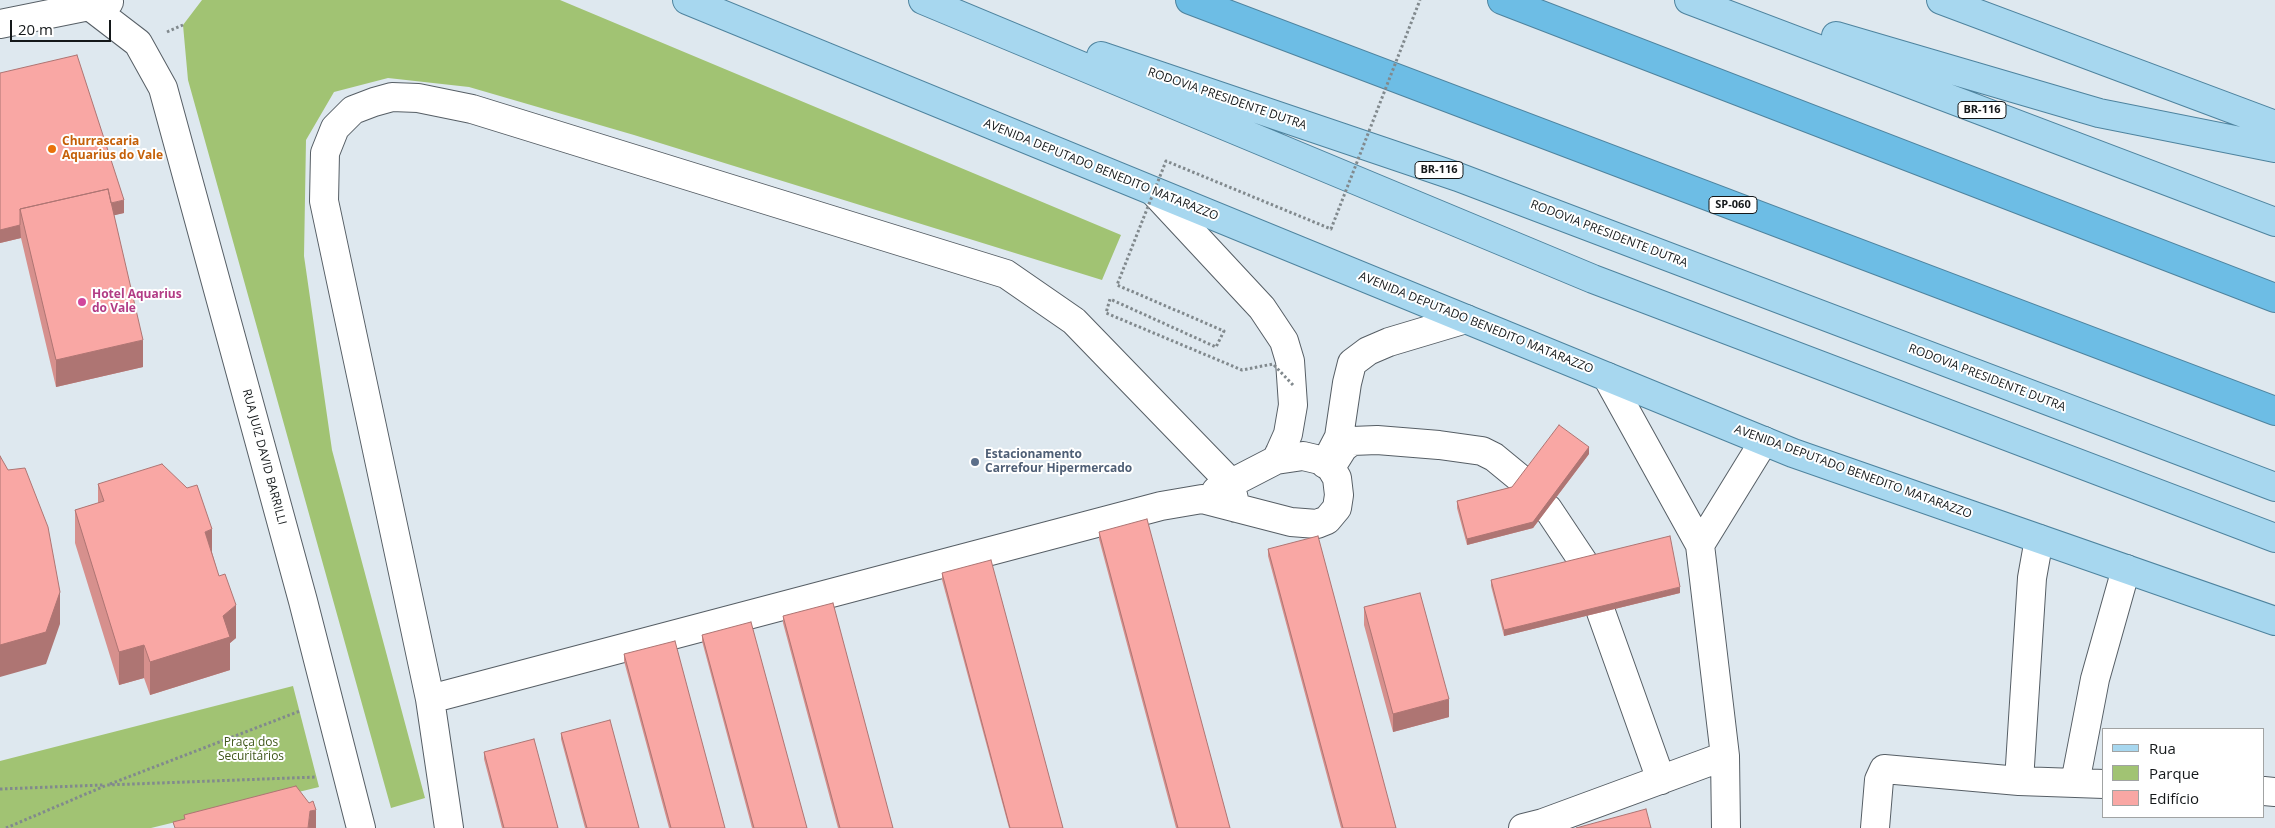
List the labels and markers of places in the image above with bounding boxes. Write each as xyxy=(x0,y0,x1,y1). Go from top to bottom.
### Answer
place label: Churrascaria Aquarius do Vale xyxy=(62,135,163,163)
marker: Churrascaria Aquarius do Vale xyxy=(46,143,58,155)
place label: Hotel Aquarius do Vale xyxy=(92,288,182,316)
marker: Hotel Aquarius do Vale xyxy=(76,296,88,308)
place label: Estacionamento Carrefour Hipermercado xyxy=(985,448,1132,476)
marker: Estacionamento Carrefour Hipermercado xyxy=(969,456,981,468)

